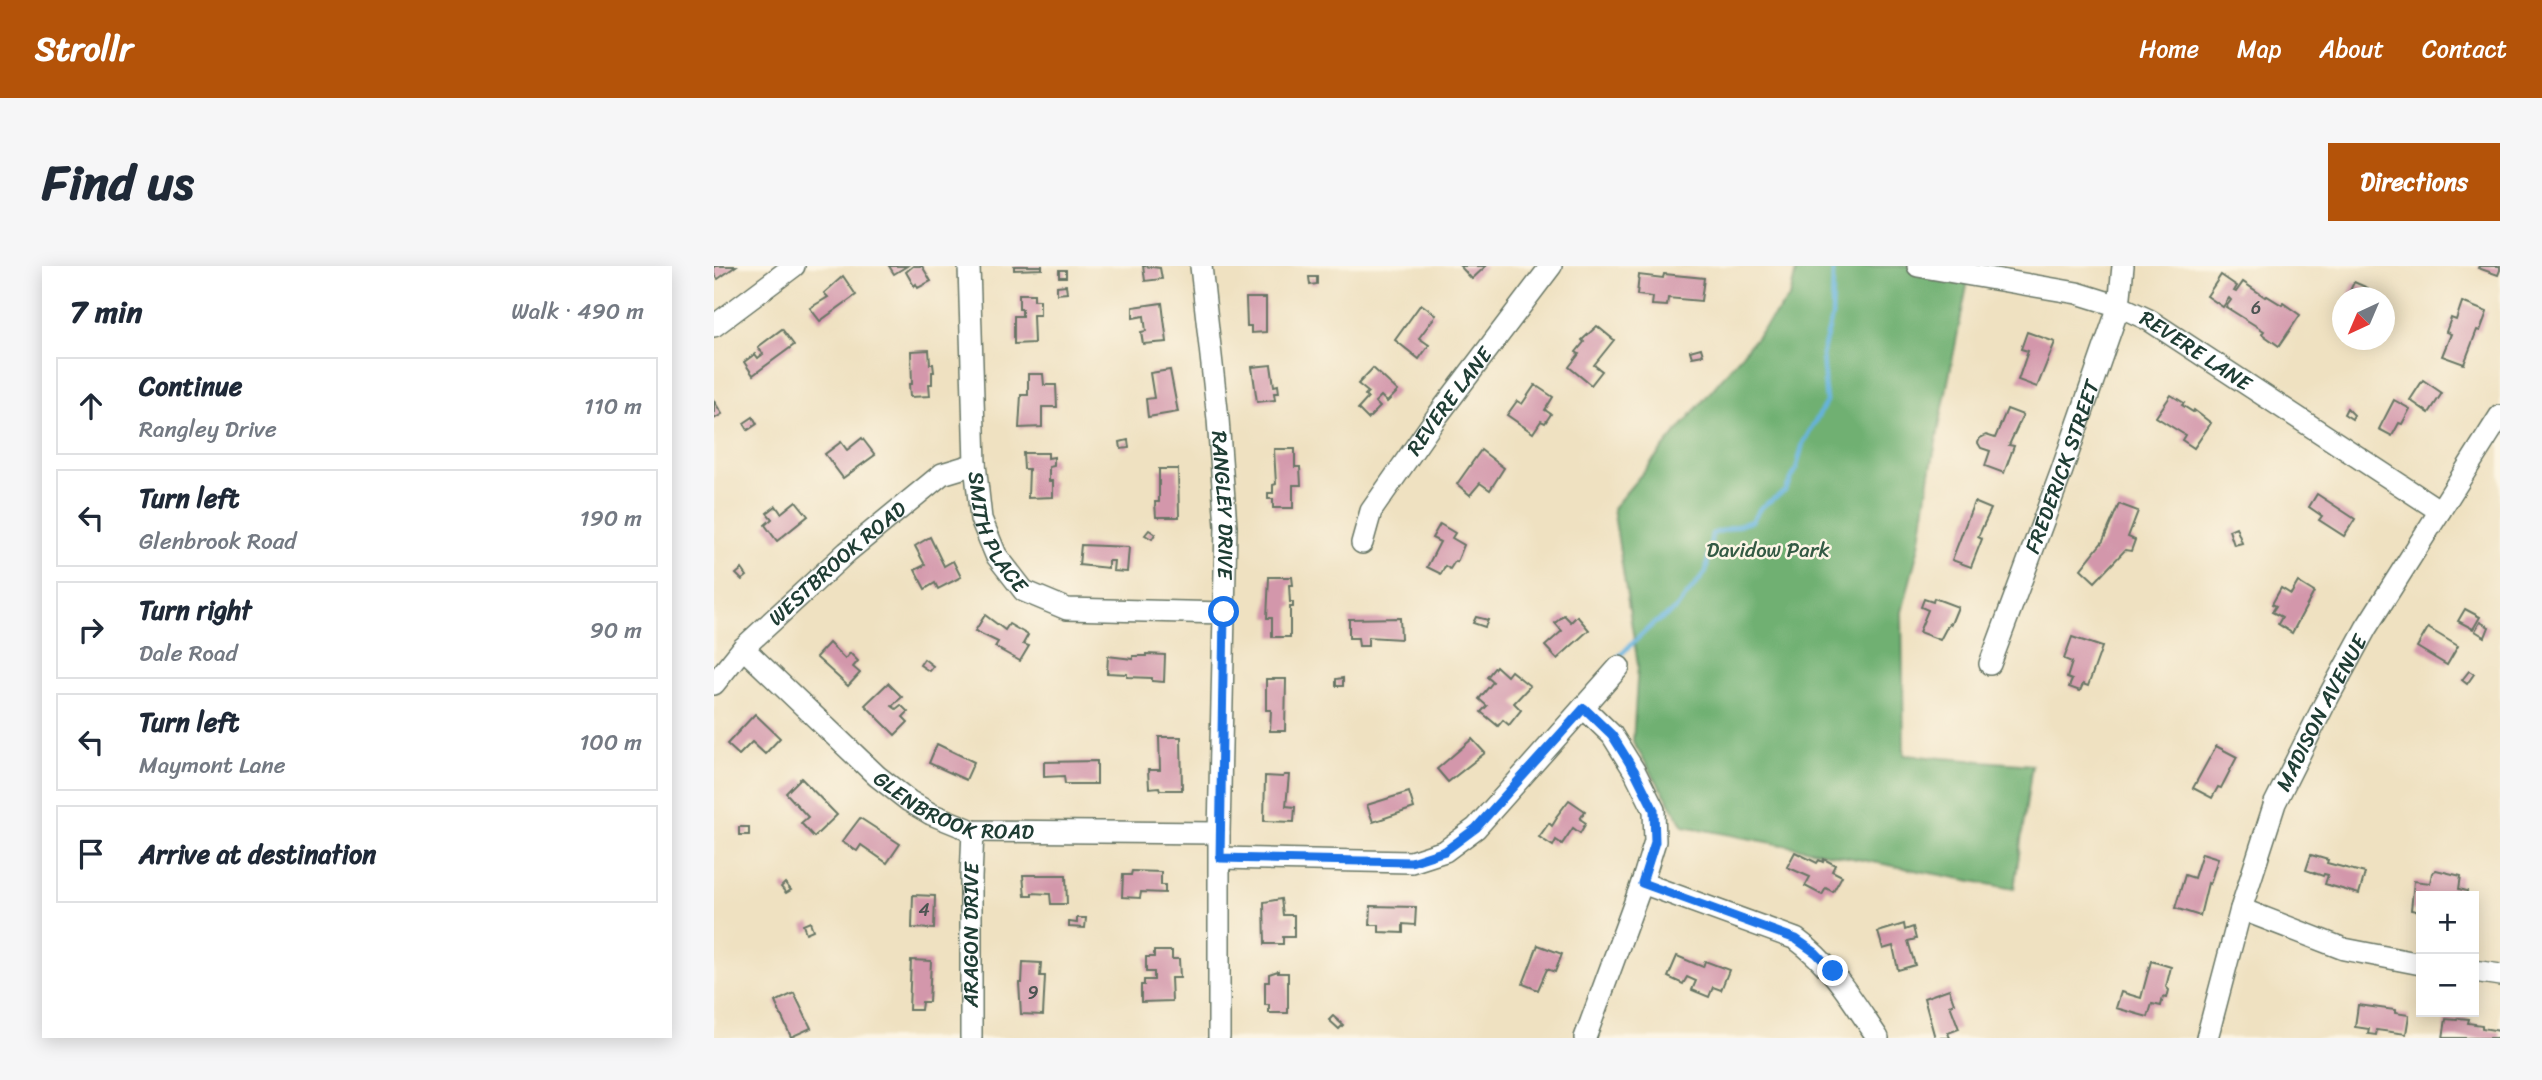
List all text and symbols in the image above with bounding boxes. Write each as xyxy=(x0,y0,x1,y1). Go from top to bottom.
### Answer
text: Strollr xyxy=(35,20,133,78)
text: Home xyxy=(2139,28,2199,70)
text: Map xyxy=(2237,28,2281,70)
text: About xyxy=(2319,28,2384,70)
text: Contact xyxy=(2422,28,2507,70)
text: Find us xyxy=(42,139,194,226)
button: Directions xyxy=(2328,143,2500,221)
text: 7 min xyxy=(70,285,142,339)
north arrow xyxy=(2332,287,2395,350)
text: Walk · 490 m xyxy=(511,291,644,332)
house number: 6 xyxy=(2251,292,2261,324)
street label: REVERE LANE xyxy=(2133,299,2261,402)
street label: REVERE LANE xyxy=(1396,337,1503,464)
text: Continue xyxy=(139,363,242,409)
street label: FREDERICK STREET xyxy=(2014,373,2111,559)
text: 110 m xyxy=(584,386,642,427)
icon: ahead xyxy=(72,387,110,425)
text: Rangley Drive xyxy=(139,409,277,450)
street label: RANGLEY DRIVE xyxy=(1200,429,1245,581)
street label: SMITH PLACE xyxy=(957,469,1039,602)
text: Turn left xyxy=(139,475,239,521)
street label: WESTBROOK ROAD xyxy=(759,491,916,635)
text: 190 m xyxy=(580,498,642,539)
icon: left xyxy=(72,499,110,537)
text: Glenbrook Road xyxy=(139,521,296,562)
park label: Davidow Park xyxy=(1706,531,1830,569)
text: Turn right xyxy=(139,587,252,633)
route start xyxy=(1208,596,1239,627)
text: 90 m xyxy=(590,610,642,651)
icon: right xyxy=(72,611,110,649)
street label: MADISON AVENUE xyxy=(2265,626,2379,798)
text: Dale Road xyxy=(139,633,238,674)
text: Turn left xyxy=(139,699,239,745)
text: 100 m xyxy=(579,722,642,763)
icon: left xyxy=(72,723,110,761)
text: Maymont Lane xyxy=(139,745,286,786)
street label: GLENBROOK ROAD xyxy=(865,760,1034,850)
text: Arrive at destination xyxy=(139,831,376,877)
icon: arrive xyxy=(72,835,110,873)
street label: ARAGON DRIVE xyxy=(952,860,991,1008)
map controls xyxy=(2416,891,2479,1017)
button: + xyxy=(2416,891,2479,954)
house number: 4 xyxy=(918,894,930,926)
button: − xyxy=(2416,954,2479,1017)
route end xyxy=(1817,955,1848,986)
house number: 9 xyxy=(1027,977,1039,1009)

